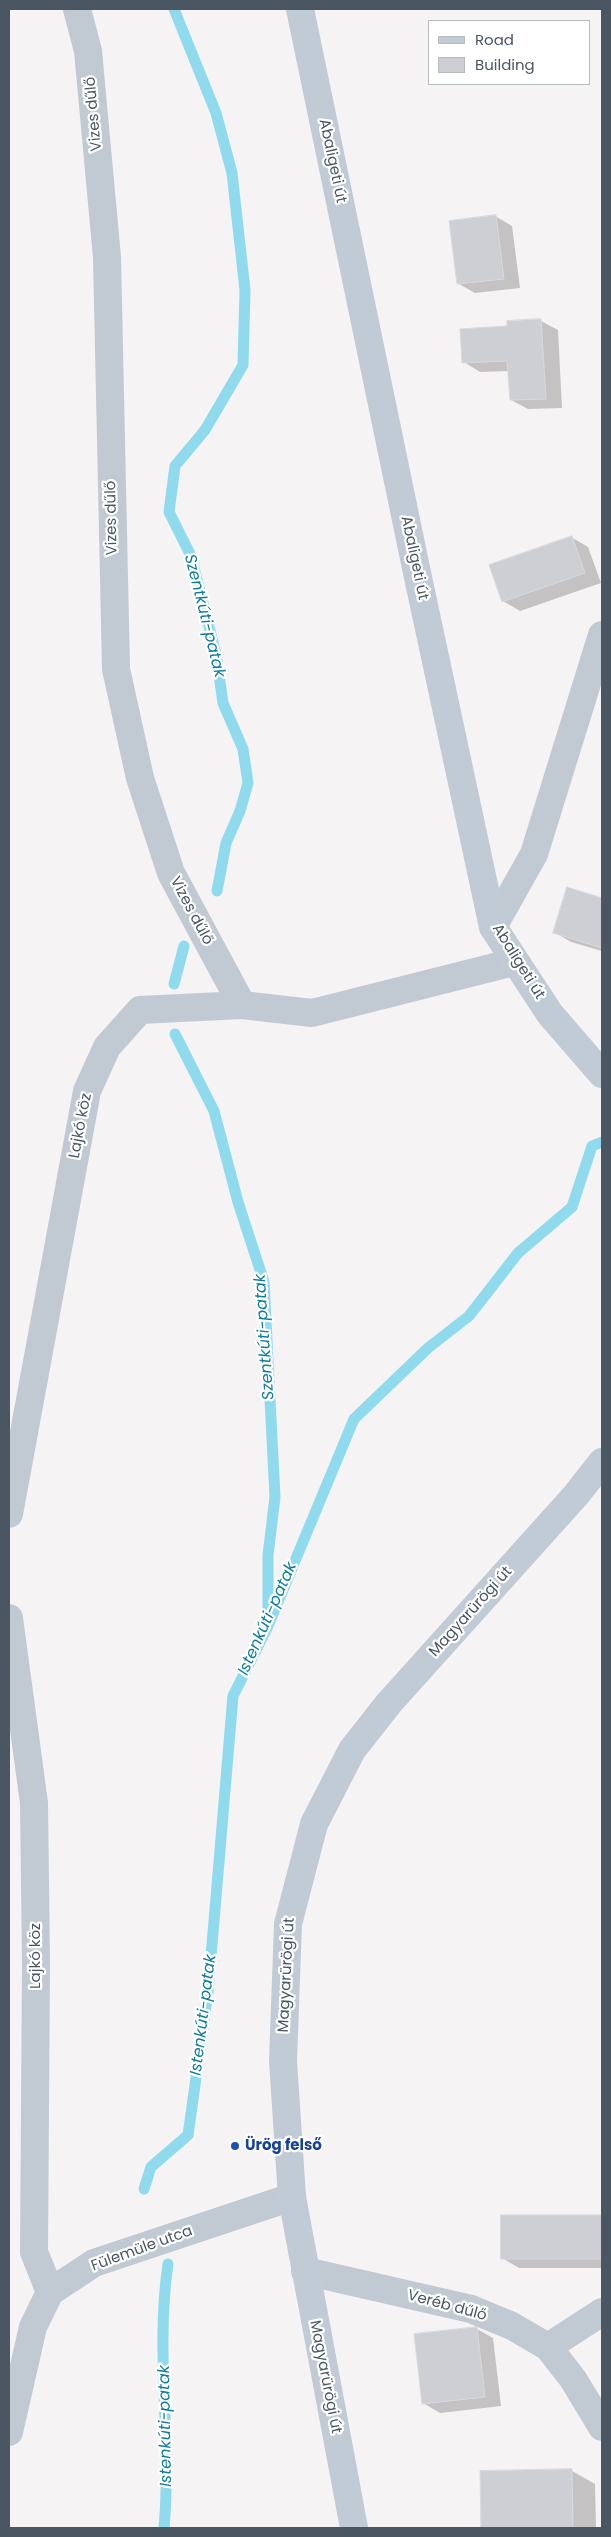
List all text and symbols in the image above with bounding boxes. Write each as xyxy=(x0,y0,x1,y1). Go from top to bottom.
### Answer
legend xyxy=(428,20,591,85)
text: Road xyxy=(475,29,514,50)
text: Building xyxy=(475,54,535,75)
street label: Vizes dűlő xyxy=(82,76,106,152)
street label: Abaligeti út xyxy=(314,117,350,205)
street label: Vizes dűlő xyxy=(102,480,122,556)
street label: Abaligeti út xyxy=(396,514,432,602)
water label: Szentkúti-patak xyxy=(179,552,229,680)
street label: Vizes dűlő xyxy=(165,874,217,948)
street label: Abaligeti út xyxy=(488,921,548,1003)
street label: Lajkó köz xyxy=(66,1092,96,1160)
water label: Szentkúti-patak xyxy=(251,1273,279,1401)
water label: Istenkúti-patak xyxy=(234,1559,302,1679)
street label: Magyarürögi út xyxy=(426,1563,516,1661)
street label: Magyarürögi út xyxy=(275,1917,299,2033)
street label: Lajkó köz xyxy=(27,1923,45,1989)
water label: Istenkúti-patak xyxy=(187,1953,221,2077)
place label: Ürög felső xyxy=(245,2137,322,2155)
marker: Ürög felső xyxy=(229,2140,241,2152)
street label: Fülemüle utca xyxy=(89,2222,195,2276)
street label: Veréb dűlő xyxy=(405,2287,489,2325)
street label: Magyarürögi út xyxy=(305,2319,345,2435)
water label: Istenkúti-patak xyxy=(155,2365,177,2487)

